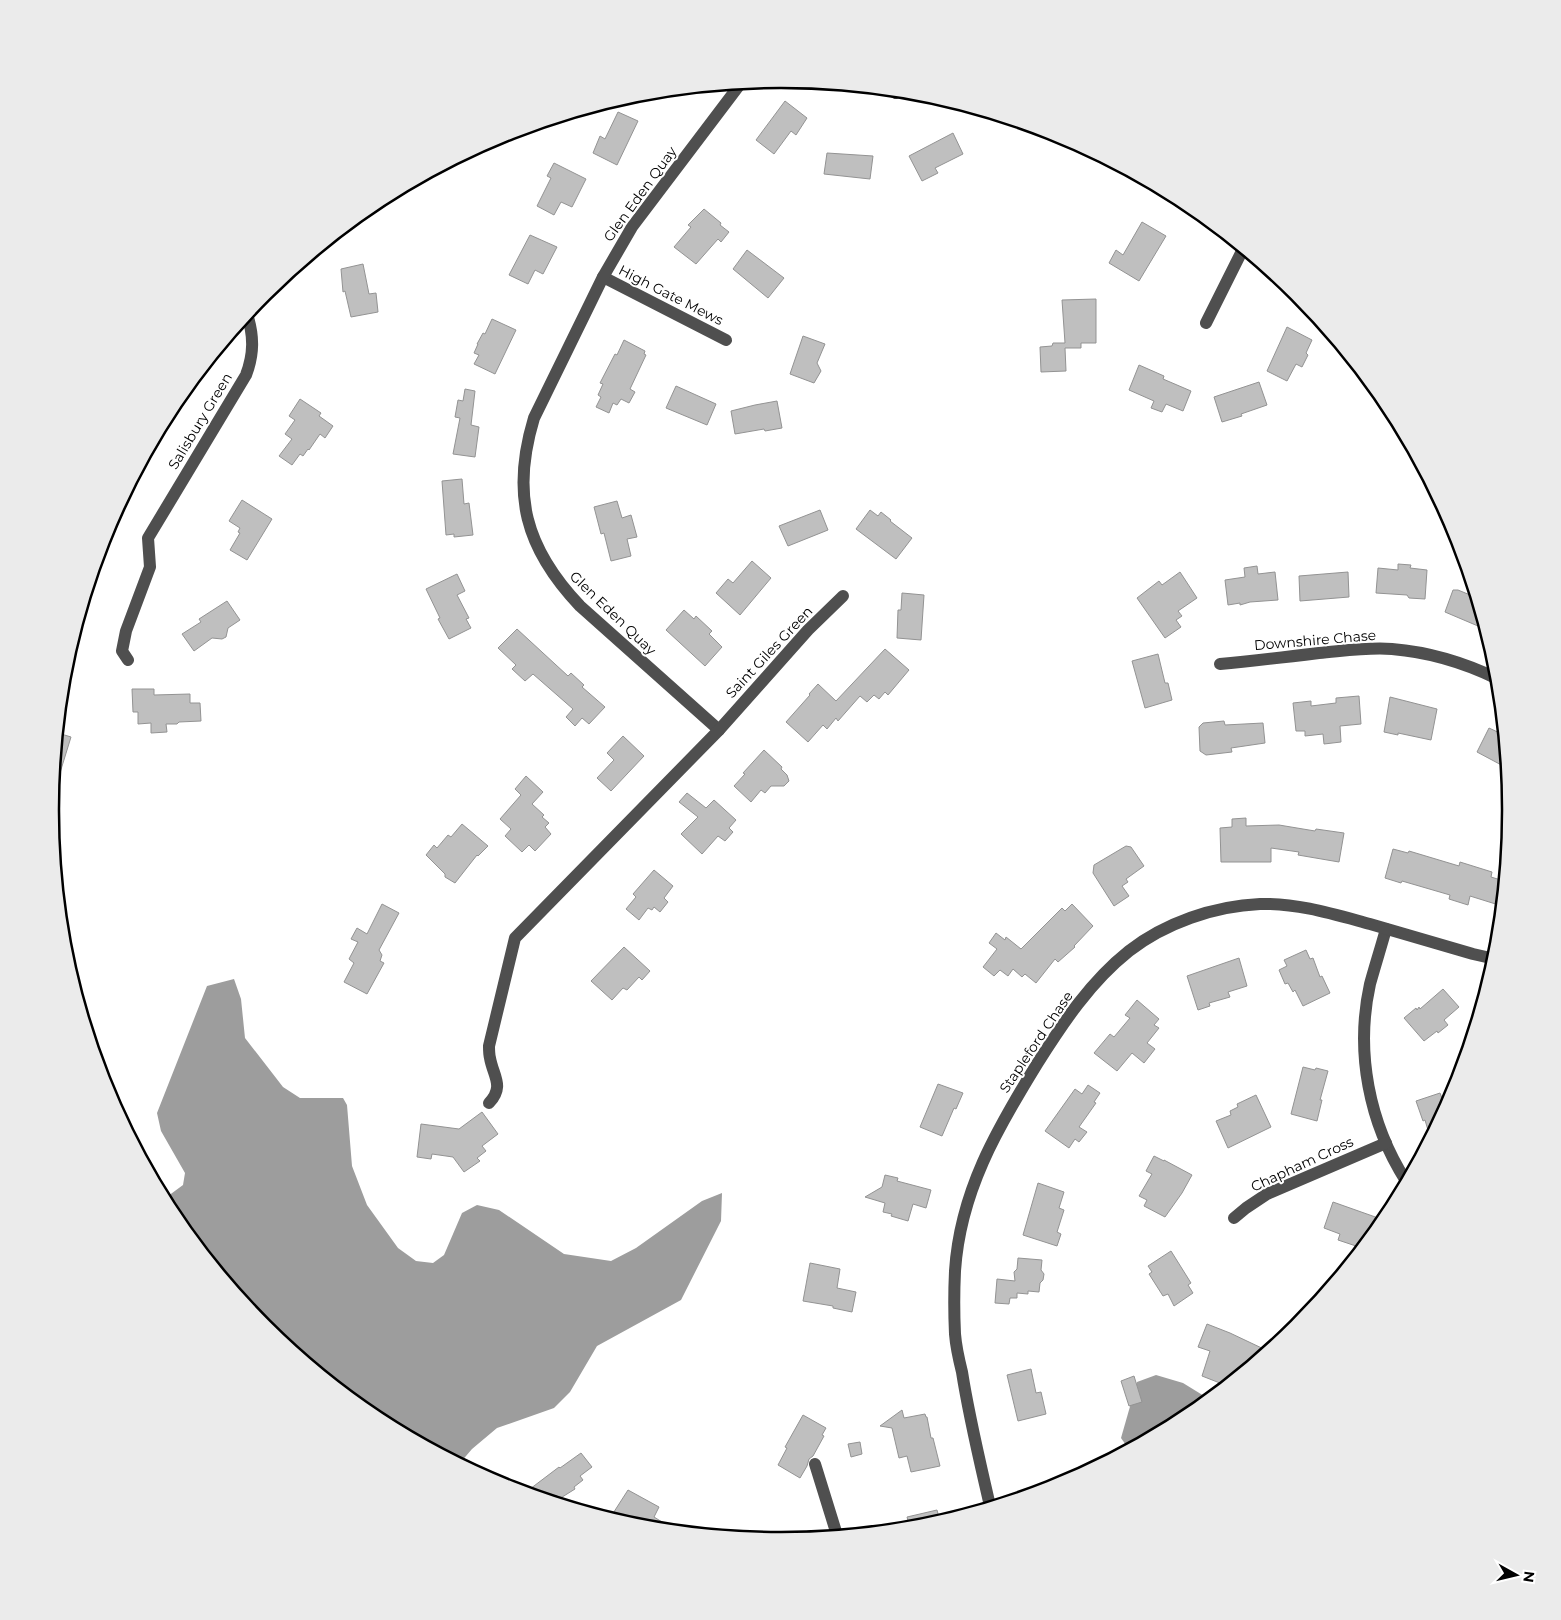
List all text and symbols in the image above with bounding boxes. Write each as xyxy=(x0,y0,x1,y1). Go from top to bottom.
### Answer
street label: Glen Eden Quay xyxy=(599,143,681,245)
street label: High Gate Mews xyxy=(616,261,727,329)
street label: Salisbury Green xyxy=(164,369,236,473)
street label: Glen Eden Quay xyxy=(566,567,660,659)
street label: Saint Giles Green xyxy=(722,602,816,702)
street label: Downshire Chase xyxy=(1253,626,1377,654)
street label: Stapleford Chase xyxy=(995,988,1077,1096)
street label: Chapham Cross xyxy=(1248,1132,1356,1196)
north arrow xyxy=(1491,1550,1541,1600)
text: N xyxy=(1519,1570,1539,1584)

